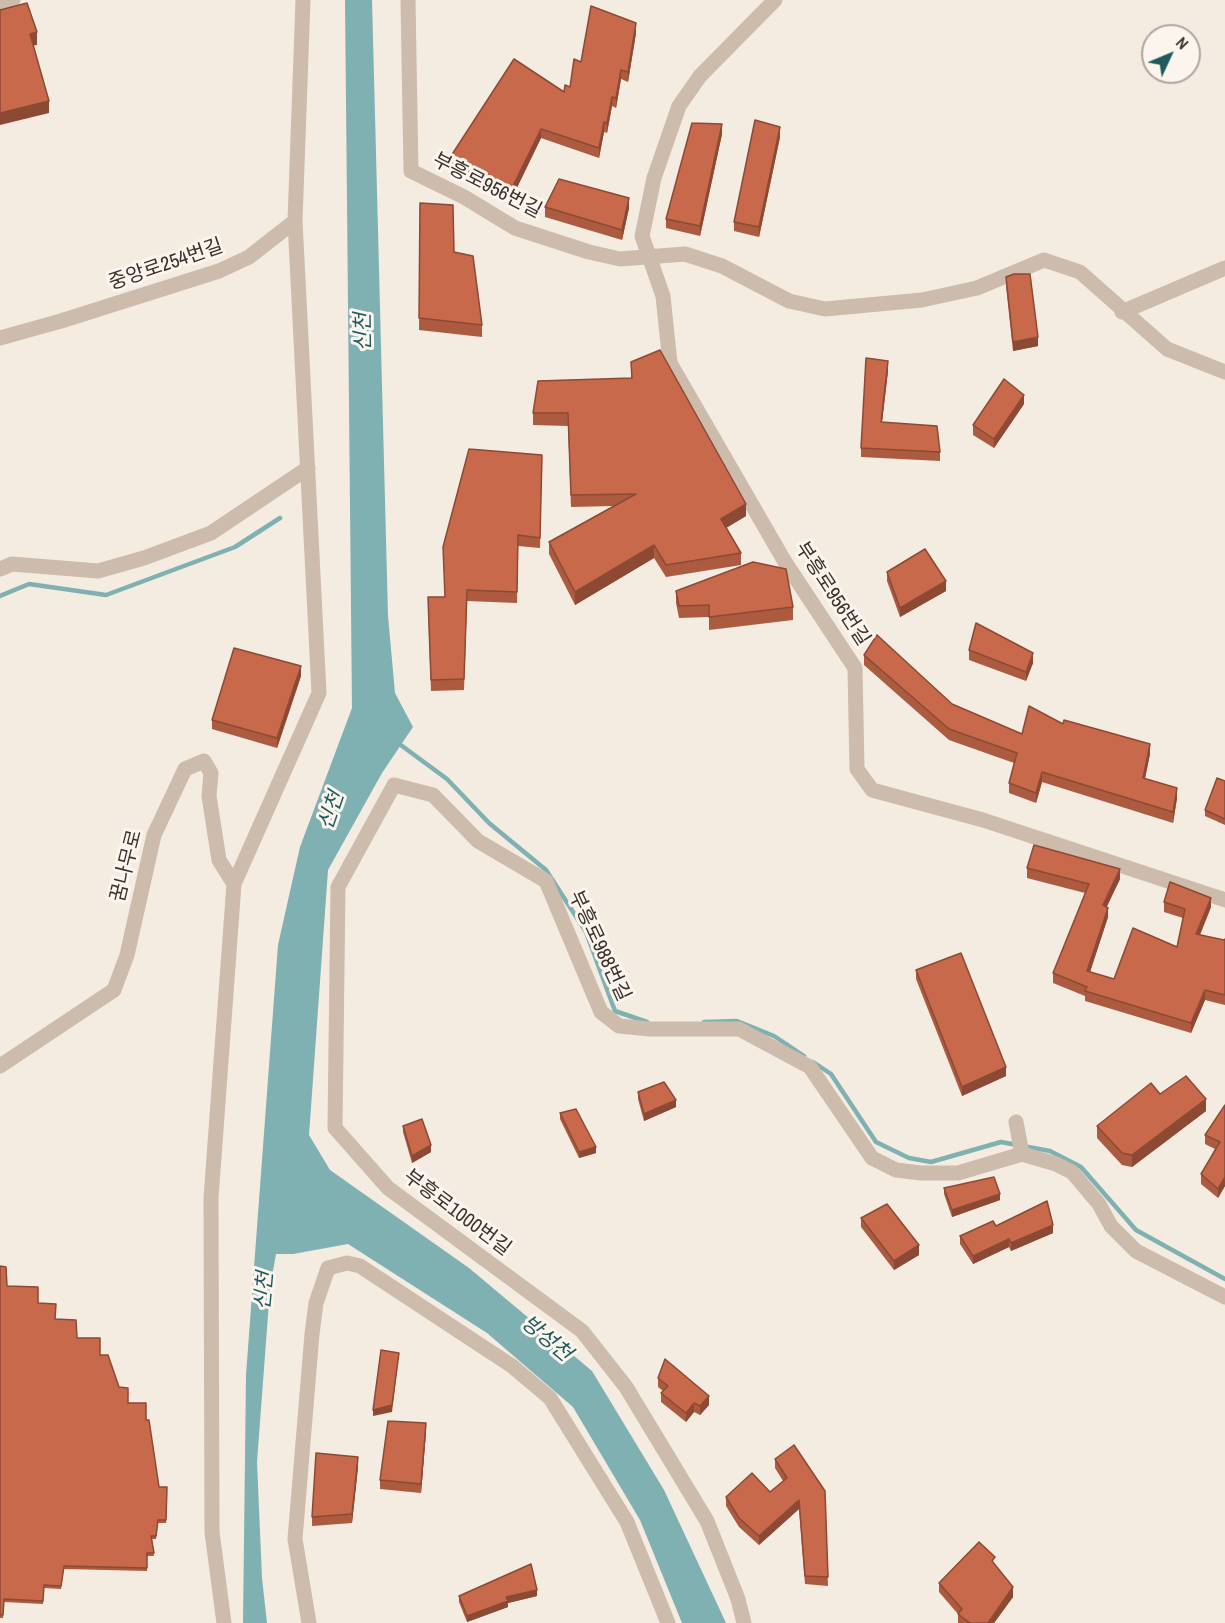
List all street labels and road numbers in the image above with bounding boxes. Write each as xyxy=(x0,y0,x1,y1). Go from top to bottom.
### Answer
street label: 부흥로956번길 xyxy=(428,148,546,224)
street label: 중앙로254번길 xyxy=(106,234,226,296)
street label: 부흥로956번길 xyxy=(789,537,875,651)
street label: 꿈나무로 xyxy=(106,827,148,905)
street label: 부흥로988번길 xyxy=(563,887,635,1005)
street label: 부흥로1000번길 xyxy=(398,1165,516,1261)

